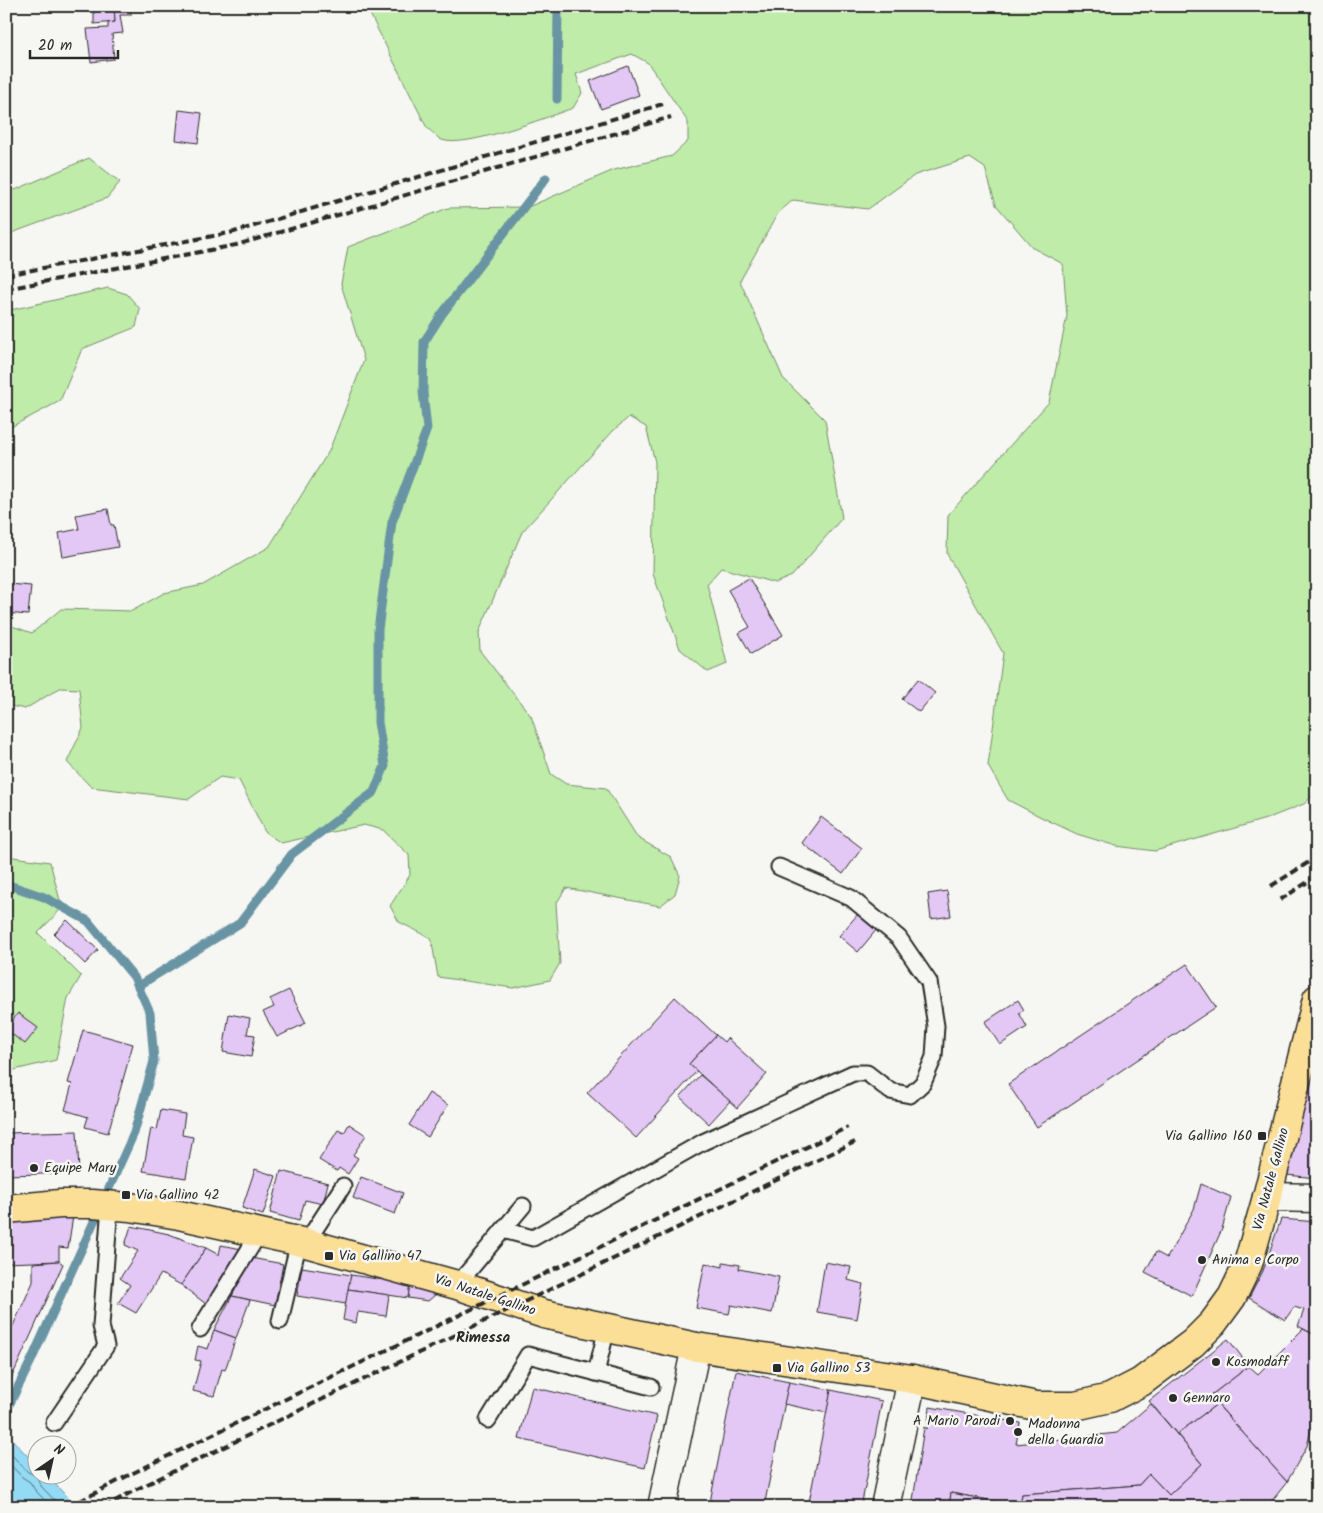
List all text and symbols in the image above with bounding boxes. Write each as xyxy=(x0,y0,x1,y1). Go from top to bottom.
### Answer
scale bar xyxy=(30,28,118,60)
text: 20 m xyxy=(38,34,72,58)
place label: Via Gallino 160 xyxy=(1165,1125,1252,1147)
street label: Via Natale Gallino xyxy=(1247,1125,1295,1233)
marker: Via Gallino 160 xyxy=(1256,1130,1268,1142)
place label: Equipe Mary xyxy=(44,1157,117,1179)
marker: Equipe Mary xyxy=(28,1162,40,1174)
place label: Via Gallino 42 xyxy=(136,1184,220,1206)
marker: Via Gallino 42 xyxy=(120,1189,132,1201)
place label: Via Gallino 47 xyxy=(339,1245,421,1267)
place label: Anima e Corpo xyxy=(1212,1249,1299,1271)
marker: Via Gallino 47 xyxy=(323,1250,335,1262)
marker: Anima e Corpo xyxy=(1196,1254,1208,1266)
street label: Via Natale Gallino xyxy=(431,1268,539,1322)
district label: Rimessa xyxy=(456,1326,510,1350)
place label: Kosmodaff xyxy=(1226,1351,1290,1373)
marker: Kosmodaff xyxy=(1210,1356,1222,1368)
place label: Via Gallino 53 xyxy=(787,1357,870,1379)
marker: Via Gallino 53 xyxy=(771,1362,783,1374)
place label: Gennaro xyxy=(1183,1387,1230,1409)
marker: Gennaro xyxy=(1167,1392,1179,1404)
place label: A Mario Parodi xyxy=(913,1410,1001,1432)
place label: Madonna della Guardia xyxy=(1028,1413,1104,1451)
marker: A Mario Parodi xyxy=(1004,1415,1016,1427)
marker: Madonna della Guardia xyxy=(1012,1426,1024,1438)
north arrow xyxy=(28,1436,78,1486)
text: N xyxy=(49,1438,69,1462)

